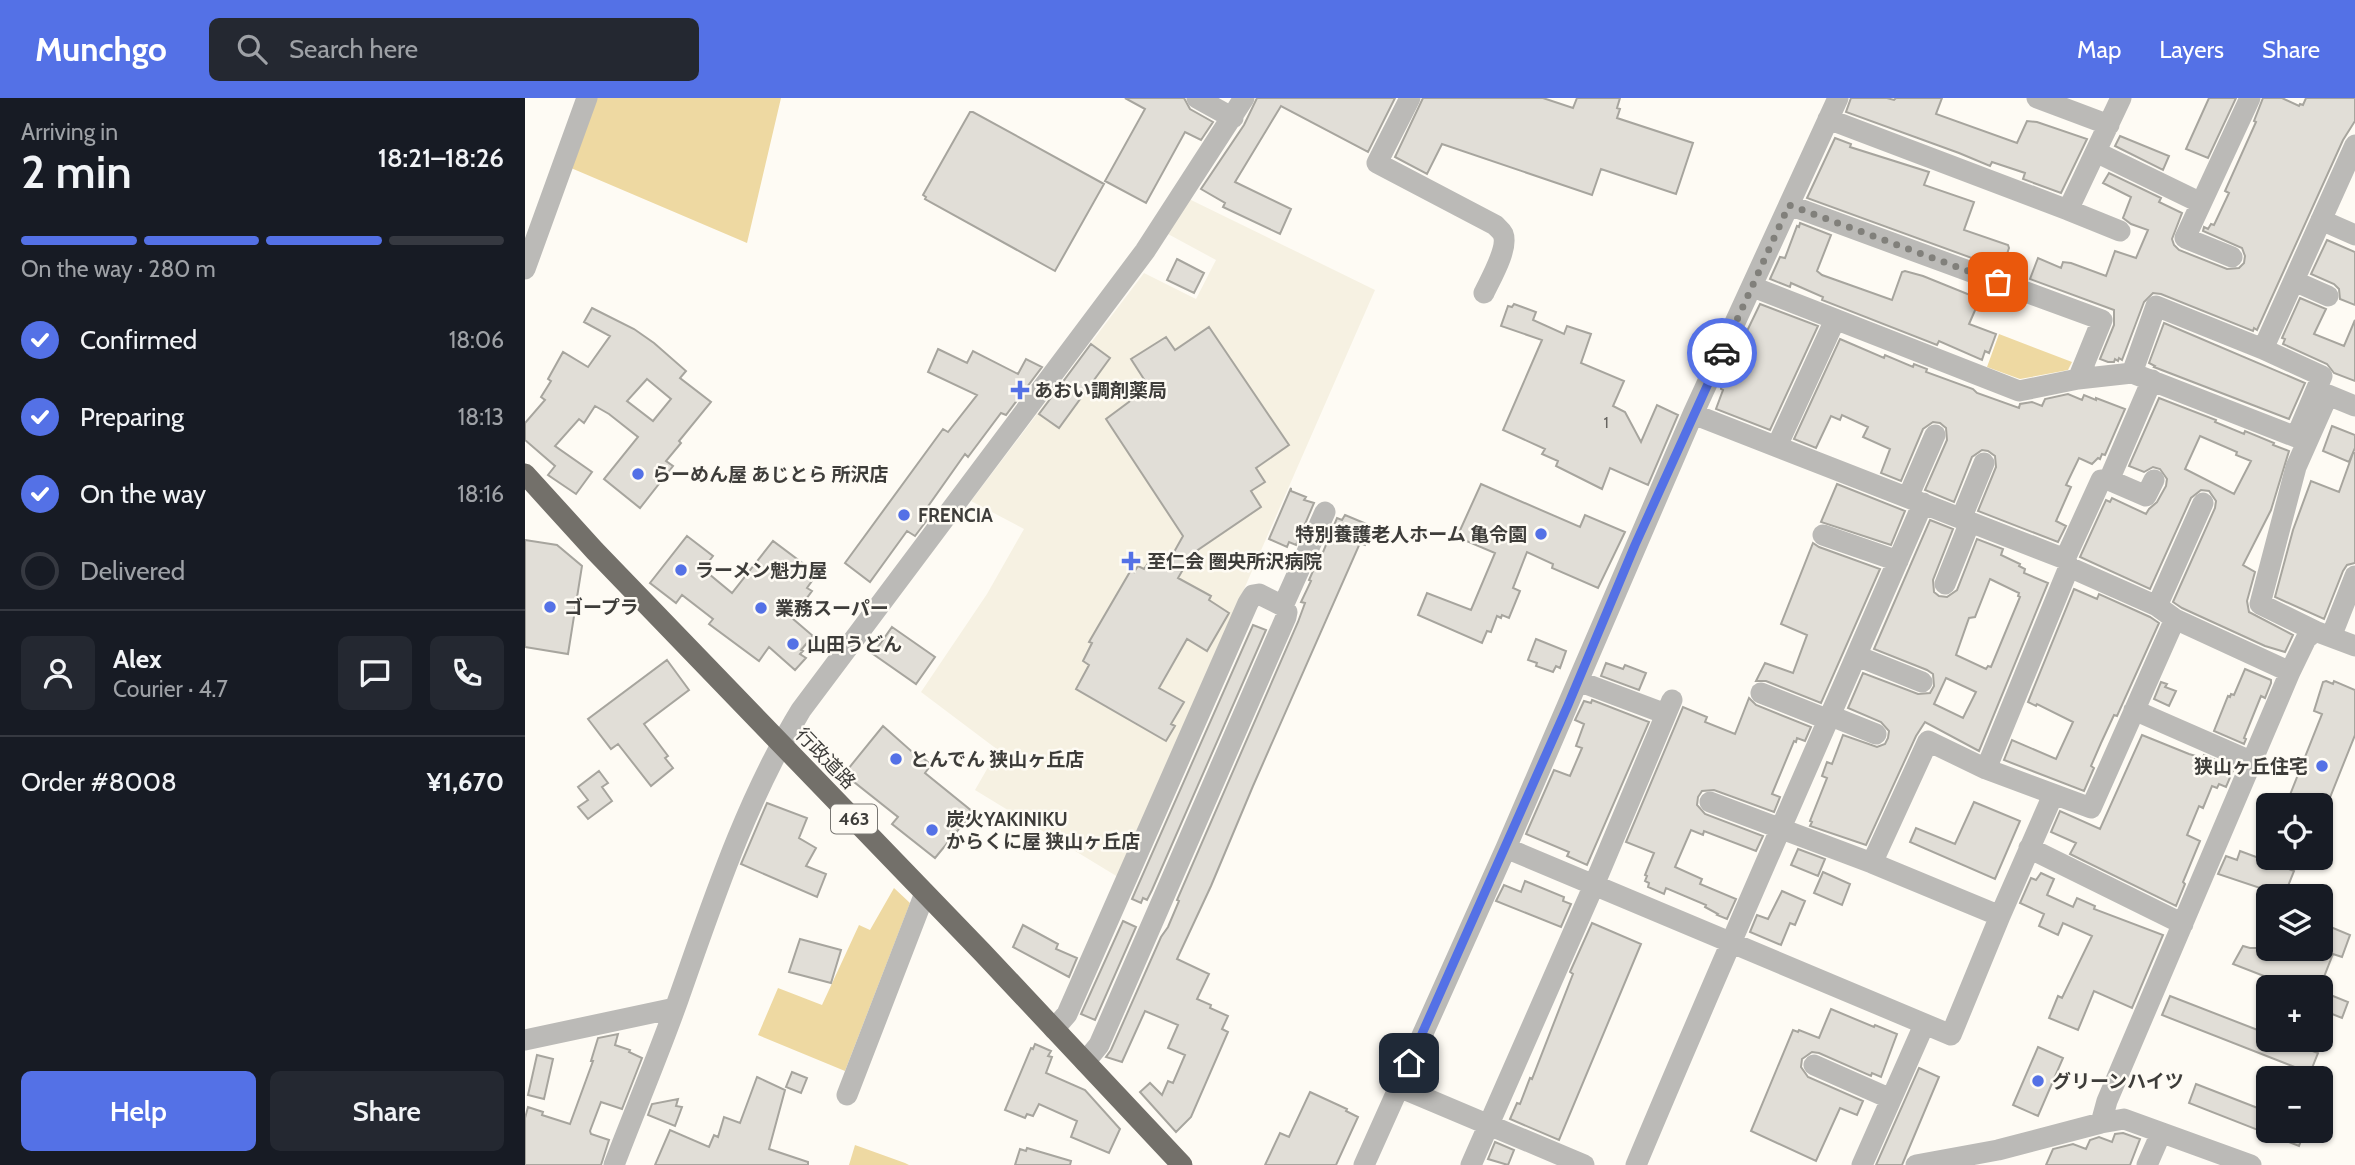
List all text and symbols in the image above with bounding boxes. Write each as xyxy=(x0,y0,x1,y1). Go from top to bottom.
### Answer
search box xyxy=(209,18,699,81)
text: Munchgo xyxy=(35,29,167,69)
icon: search xyxy=(233,30,271,68)
text: Search here xyxy=(289,33,418,65)
text: Map xyxy=(2077,35,2121,64)
text: Layers xyxy=(2159,35,2224,64)
text: Share xyxy=(2262,35,2320,64)
text: Arriving in xyxy=(21,118,118,146)
text: 18:21–18:26 xyxy=(378,142,504,174)
text: 2 min xyxy=(21,144,132,200)
pin xyxy=(1968,252,2028,312)
text: On the way · 280 m xyxy=(21,255,216,283)
icon: bag xyxy=(1979,263,2017,301)
courier xyxy=(1687,318,1757,388)
icon: check xyxy=(21,321,59,359)
text: Confirmed xyxy=(80,324,197,356)
text: 18:06 xyxy=(449,326,504,354)
icon: car xyxy=(1703,334,1741,372)
place label: あおい調剤薬局 xyxy=(1034,379,1167,402)
marker: あおい調剤薬局 xyxy=(1012,382,1028,398)
icon: check xyxy=(21,398,59,436)
text: Preparing xyxy=(80,401,184,433)
text: 18:13 xyxy=(458,403,504,431)
house number: 1 xyxy=(1603,413,1609,432)
place label: らーめん屋 あじとら 所沢店 xyxy=(652,463,889,486)
marker: らーめん屋 あじとら 所沢店 xyxy=(630,466,646,482)
icon: check xyxy=(21,475,59,513)
text: On the way xyxy=(80,478,206,510)
text: 18:16 xyxy=(457,480,504,508)
place label: FRENCIA xyxy=(918,504,993,527)
marker: FRENCIA xyxy=(896,507,912,523)
place label: 特別養護老人ホーム 亀令園 xyxy=(1295,523,1527,546)
marker: 特別養護老人ホーム 亀令園 xyxy=(1533,526,1549,542)
place label: 至仁会 圏央所沢病院 xyxy=(1147,550,1322,573)
marker: 至仁会 圏央所沢病院 xyxy=(1121,551,1141,571)
text: Delivered xyxy=(80,555,185,587)
place label: ラーメン魁力屋 xyxy=(695,559,827,582)
marker: ラーメン魁力屋 xyxy=(673,562,689,578)
place label: ゴープラ xyxy=(564,596,639,619)
place label: 業務スーパー xyxy=(775,597,889,620)
marker: ゴープラ xyxy=(542,599,558,615)
marker: 業務スーパー xyxy=(753,600,769,616)
place label: 山田うどん xyxy=(807,633,902,656)
button: person xyxy=(21,636,95,710)
button: chat xyxy=(338,636,412,710)
button: phone xyxy=(430,636,504,710)
marker: 山田うどん xyxy=(785,636,801,652)
text: Alex xyxy=(113,643,162,675)
text: Courier · 4.7 xyxy=(113,675,228,703)
street label: 行政道路 xyxy=(791,723,860,794)
place label: とんでん 狭山ヶ丘店 xyxy=(910,748,1084,771)
marker: とんでん 狭山ヶ丘店 xyxy=(888,751,904,767)
place label: 狭山ヶ丘住宅 xyxy=(2194,755,2308,778)
marker: 狭山ヶ丘住宅 xyxy=(2314,758,2330,774)
text: Order #8008 xyxy=(21,766,177,798)
text: ¥1,670 xyxy=(427,766,504,798)
map controls xyxy=(2256,793,2333,1143)
button: locate xyxy=(2256,793,2333,870)
road number: 463 xyxy=(831,804,877,834)
place label: 炭火YAKINIKU からくに屋 狭山ヶ丘店 xyxy=(946,808,1140,853)
marker: 炭火YAKINIKU からくに屋 狭山ヶ丘店 xyxy=(924,822,940,838)
button: layers xyxy=(2256,884,2333,961)
button: + xyxy=(2256,975,2333,1052)
pin xyxy=(1379,1033,1439,1093)
icon: home xyxy=(1390,1044,1428,1082)
button: − xyxy=(2256,1066,2333,1143)
place label: グリーンハイツ xyxy=(2052,1070,2184,1093)
button: Help xyxy=(21,1071,256,1151)
button: Share xyxy=(270,1071,504,1151)
marker: グリーンハイツ xyxy=(2030,1073,2046,1089)

